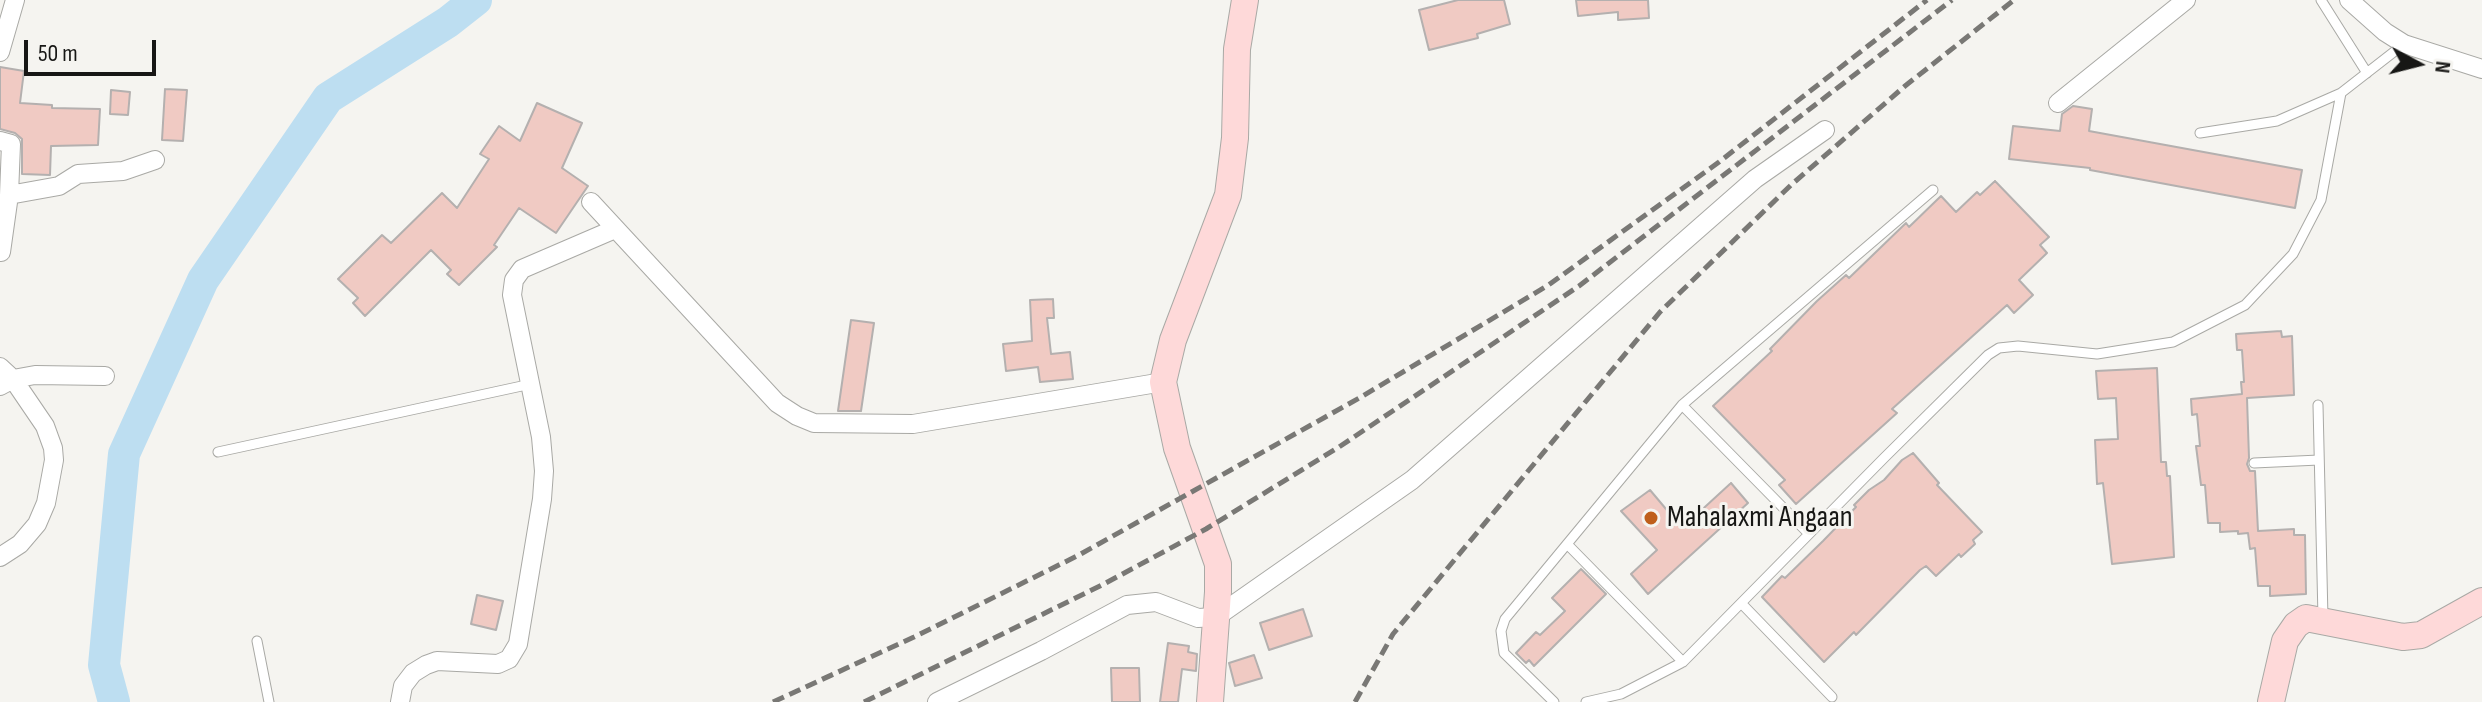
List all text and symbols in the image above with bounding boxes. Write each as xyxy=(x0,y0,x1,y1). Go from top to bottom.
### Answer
scale bar xyxy=(28,24,160,74)
north arrow xyxy=(2378,24,2458,104)
text: 50 m xyxy=(38,39,78,68)
text: N xyxy=(2428,60,2456,74)
place label: Mahalaxmi Angaan xyxy=(1667,500,1853,536)
marker: Mahalaxmi Angaan xyxy=(1642,509,1660,527)

